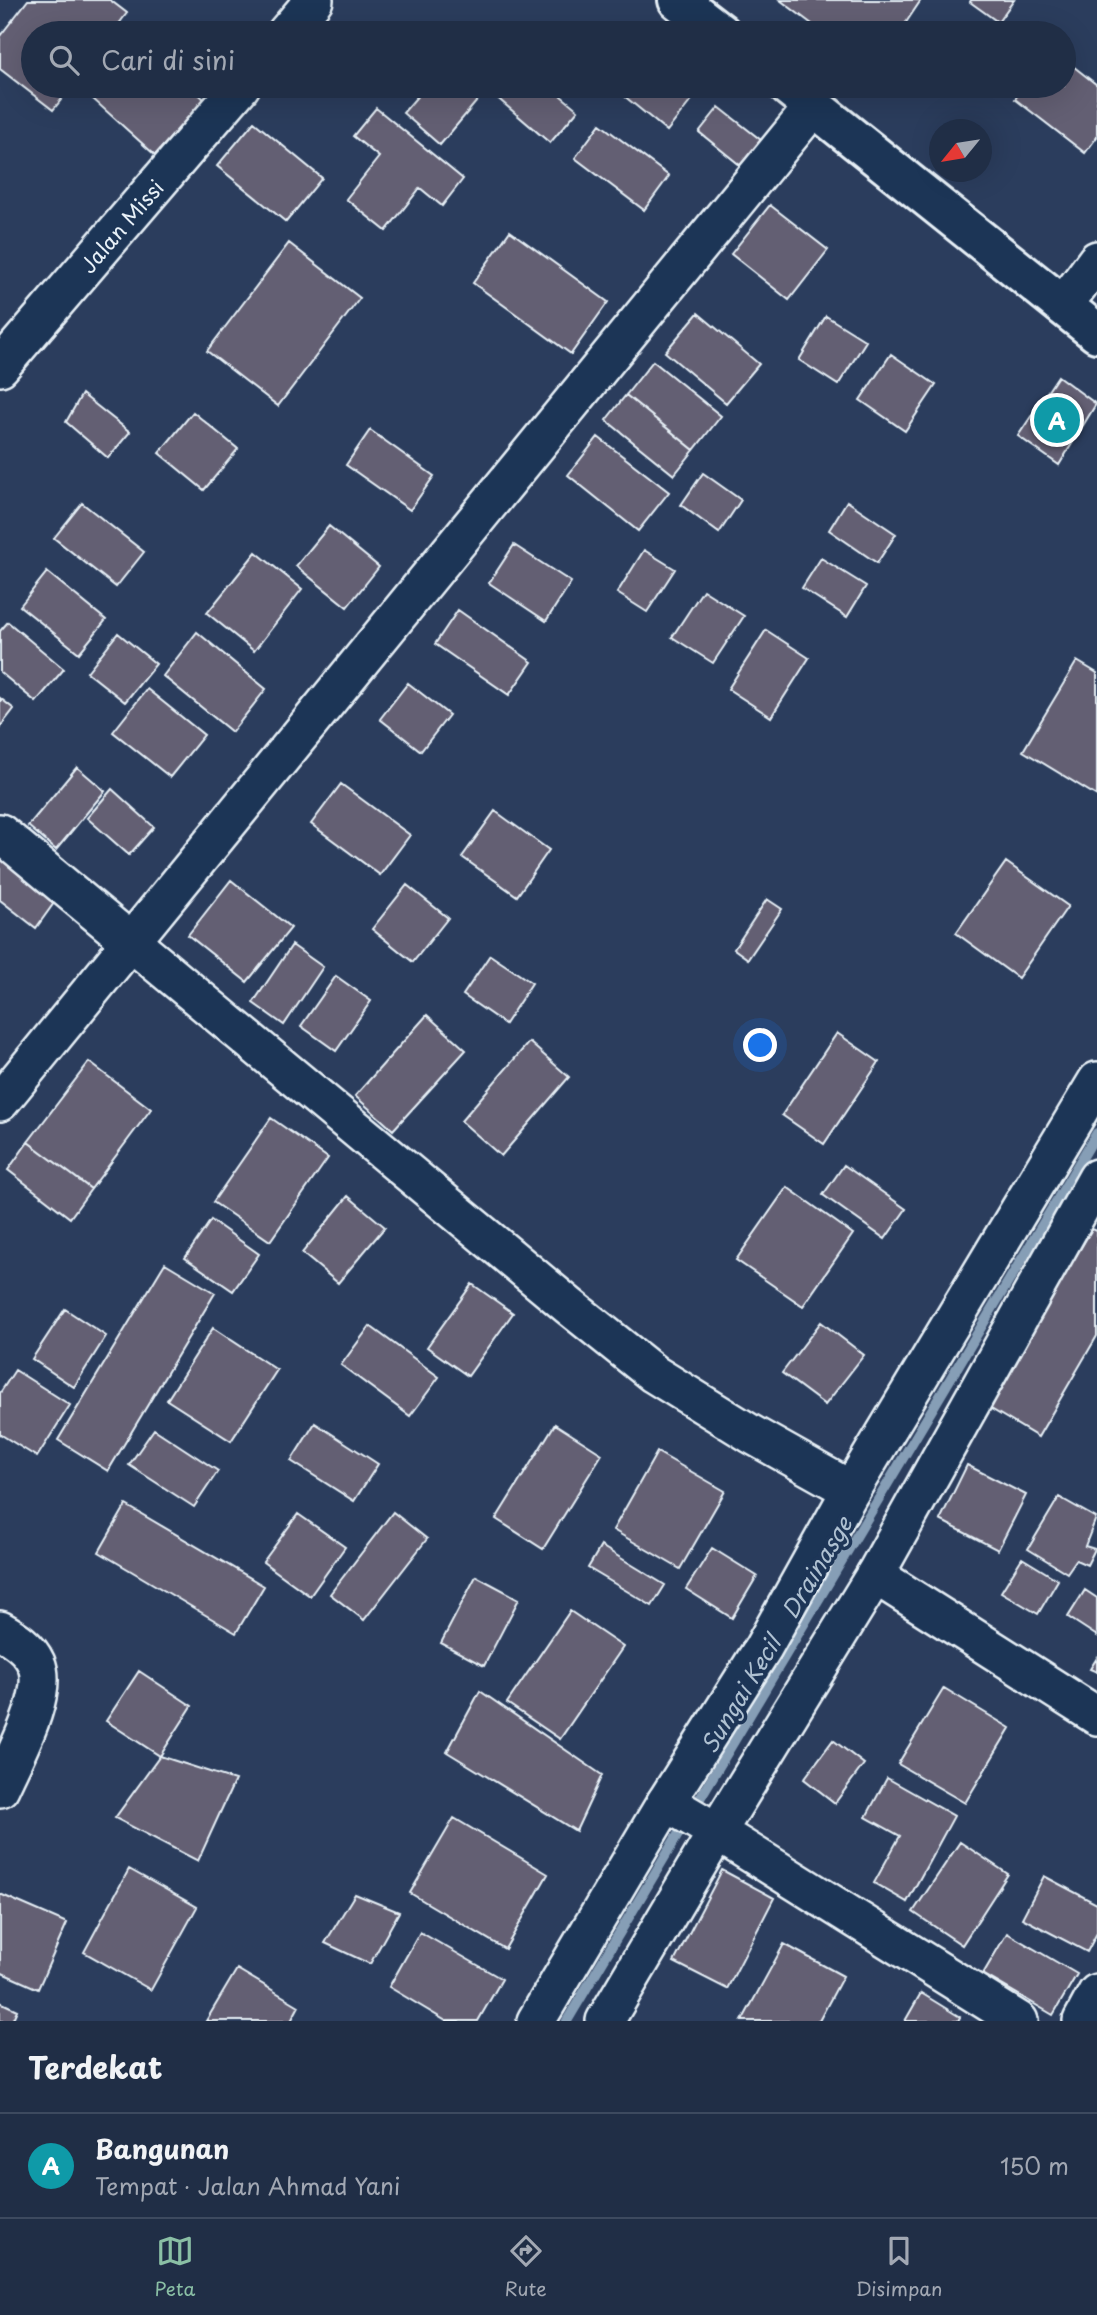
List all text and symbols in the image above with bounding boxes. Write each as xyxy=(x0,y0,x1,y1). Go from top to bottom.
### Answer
search box xyxy=(21,21,1076,98)
text: Cari di sini xyxy=(101,40,235,79)
icon: search xyxy=(45,41,83,79)
north arrow xyxy=(929,119,992,182)
street label: Jalan Missi xyxy=(72,172,170,280)
pin: A xyxy=(1034,394,1080,446)
your location xyxy=(743,1028,777,1062)
water label: Drainasge xyxy=(772,1508,861,1625)
water label: Sungai Kecil xyxy=(691,1626,791,1759)
text: Terdekat xyxy=(28,2044,163,2089)
text: Bangunan xyxy=(95,2129,229,2168)
text: A xyxy=(42,2148,60,2183)
text: 150 m xyxy=(1000,2148,1069,2183)
text: Tempat · Jalan Ahmad Yani xyxy=(95,2168,400,2203)
tab: Peta xyxy=(155,2232,195,2302)
tab: Rute xyxy=(505,2232,547,2302)
tab: Disimpan xyxy=(856,2232,942,2302)

